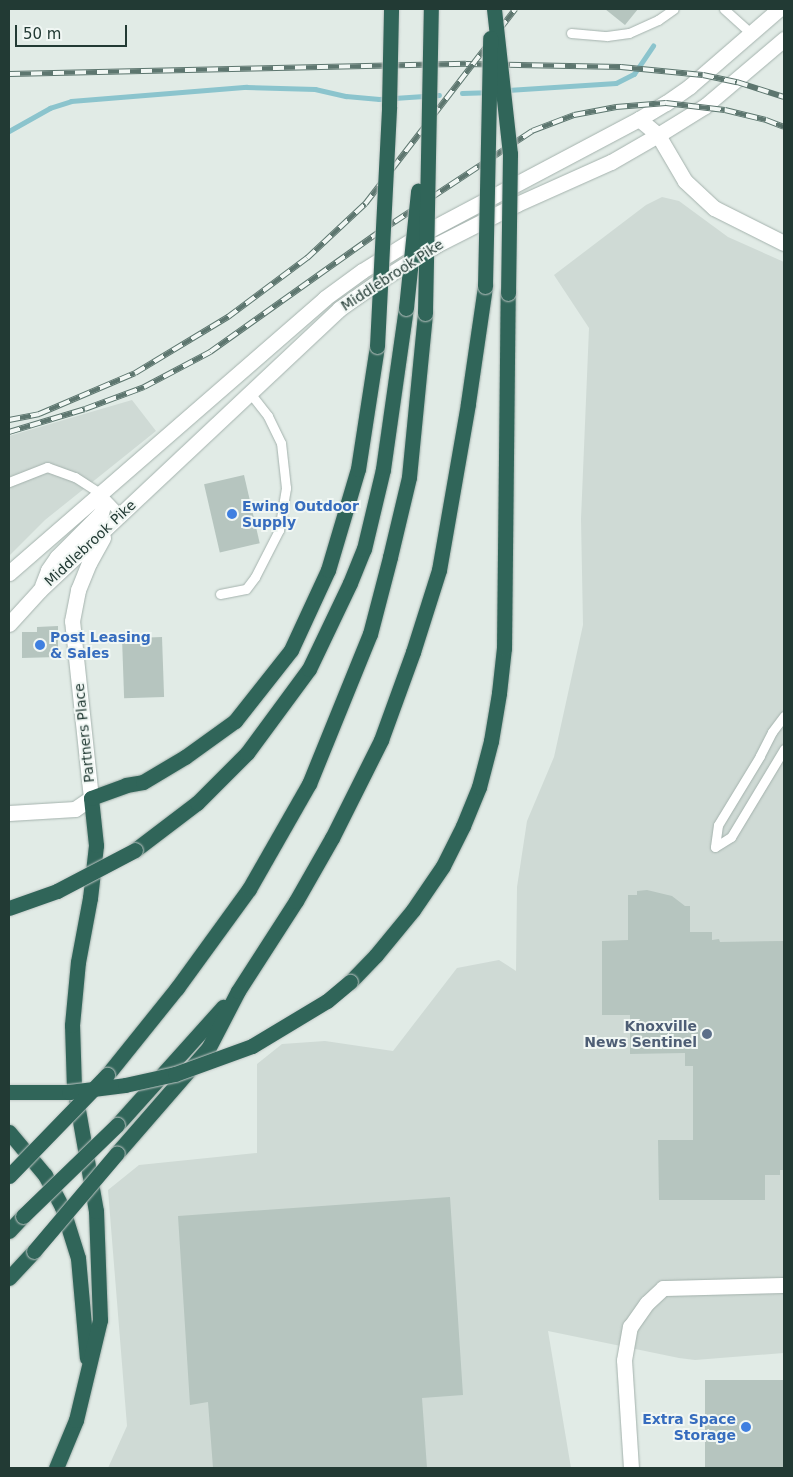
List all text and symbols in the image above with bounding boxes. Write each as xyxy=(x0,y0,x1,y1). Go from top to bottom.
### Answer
scale bar xyxy=(18,15,130,47)
text: 50 m xyxy=(23,25,61,43)
street label: Middlebrook Pike xyxy=(338,236,446,314)
street label: Middlebrook Pike xyxy=(41,496,139,590)
place label: Ewing Outdoor Supply xyxy=(242,498,359,530)
marker: Ewing Outdoor Supply xyxy=(226,508,238,520)
place label: Post Leasing & Sales xyxy=(50,629,151,662)
marker: Post Leasing & Sales xyxy=(34,639,46,651)
street label: Partners Place xyxy=(70,682,98,784)
place label: Knoxville News Sentinel xyxy=(584,1018,697,1050)
marker: Knoxville News Sentinel xyxy=(701,1028,713,1040)
place label: Extra Space Storage xyxy=(642,1411,736,1444)
marker: Extra Space Storage xyxy=(740,1421,752,1433)

